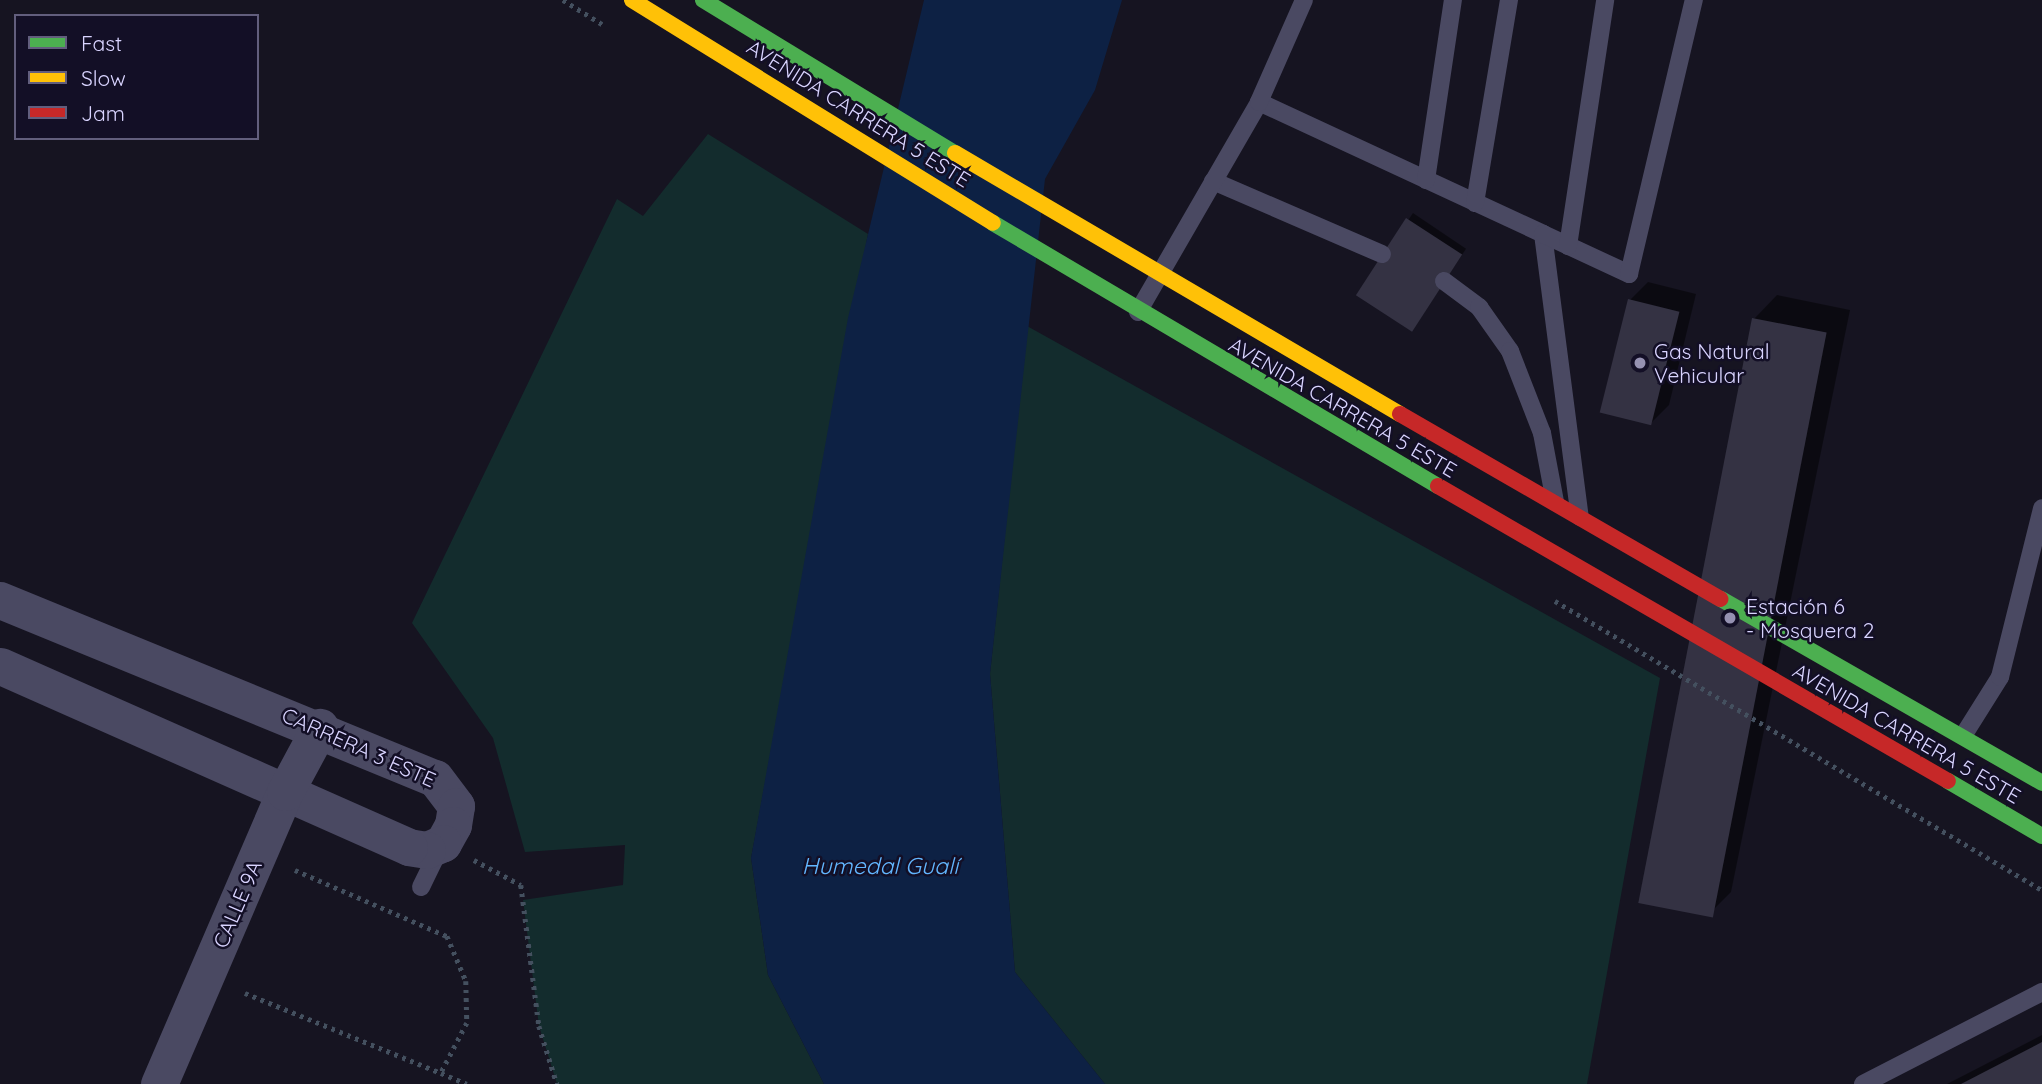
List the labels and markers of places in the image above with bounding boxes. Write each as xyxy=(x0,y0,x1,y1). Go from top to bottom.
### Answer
place label: Gas Natural Vehicular xyxy=(1654,338,1770,388)
marker: Gas Natural Vehicular xyxy=(1632,355,1648,371)
place label: Estación 6 - Mosquera 2 xyxy=(1746,593,1874,643)
marker: Estación 6 - Mosquera 2 xyxy=(1720,608,1740,628)

